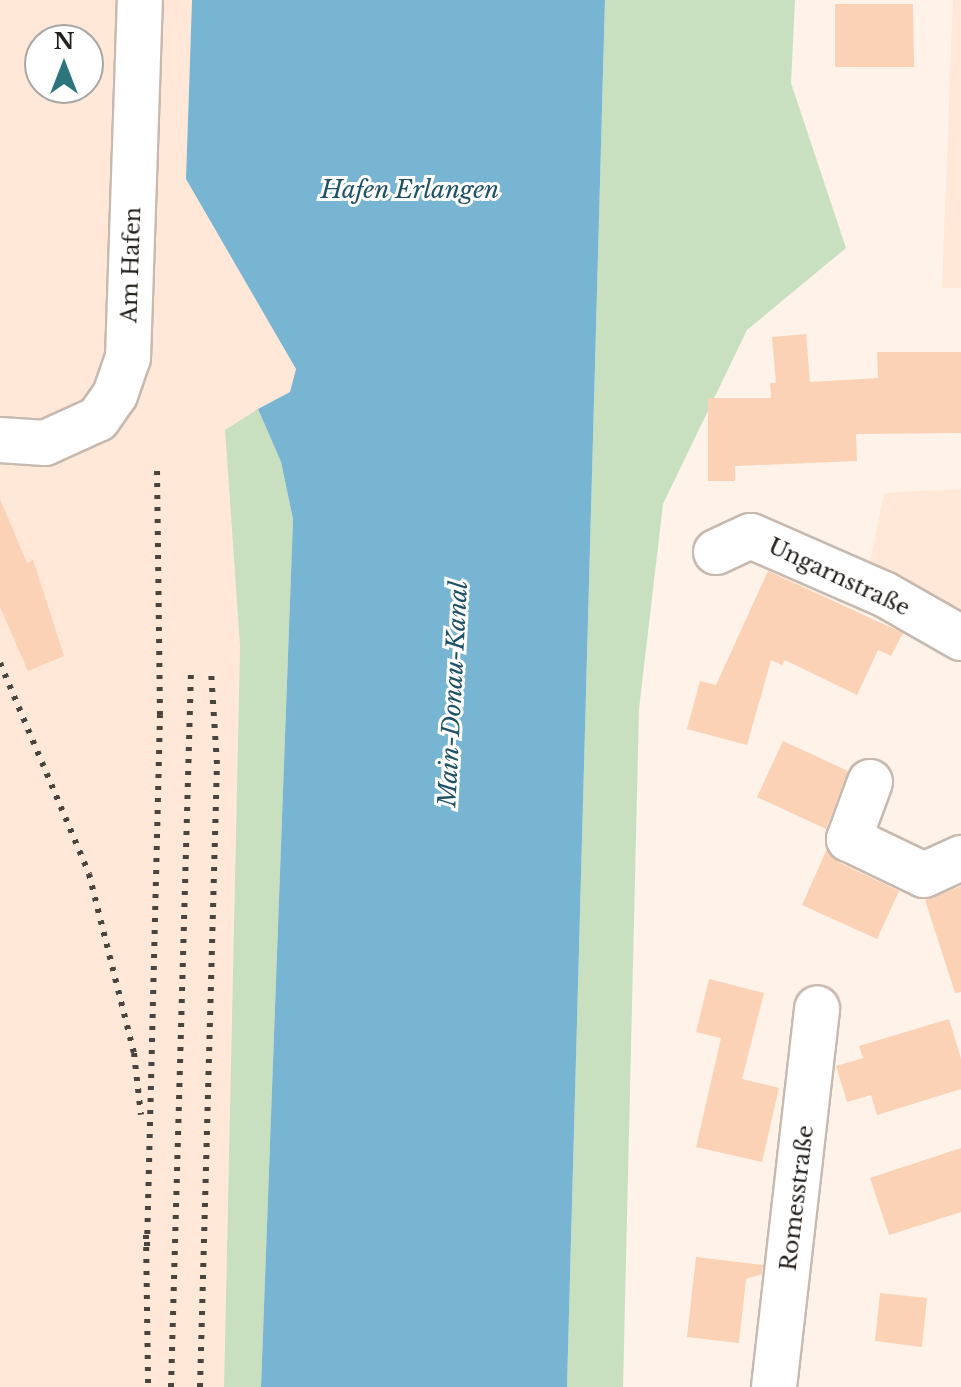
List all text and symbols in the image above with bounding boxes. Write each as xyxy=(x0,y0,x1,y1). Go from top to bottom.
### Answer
north arrow xyxy=(24,24,104,104)
text: N xyxy=(54,28,74,55)
water label: Hafen Erlangen xyxy=(320,176,500,204)
street label: Am Hafen xyxy=(116,207,146,323)
street label: Ungarnstraße xyxy=(764,533,914,621)
water label: Main-Donau-Kanal xyxy=(433,580,473,808)
street label: Romesstraße xyxy=(775,1124,819,1272)

